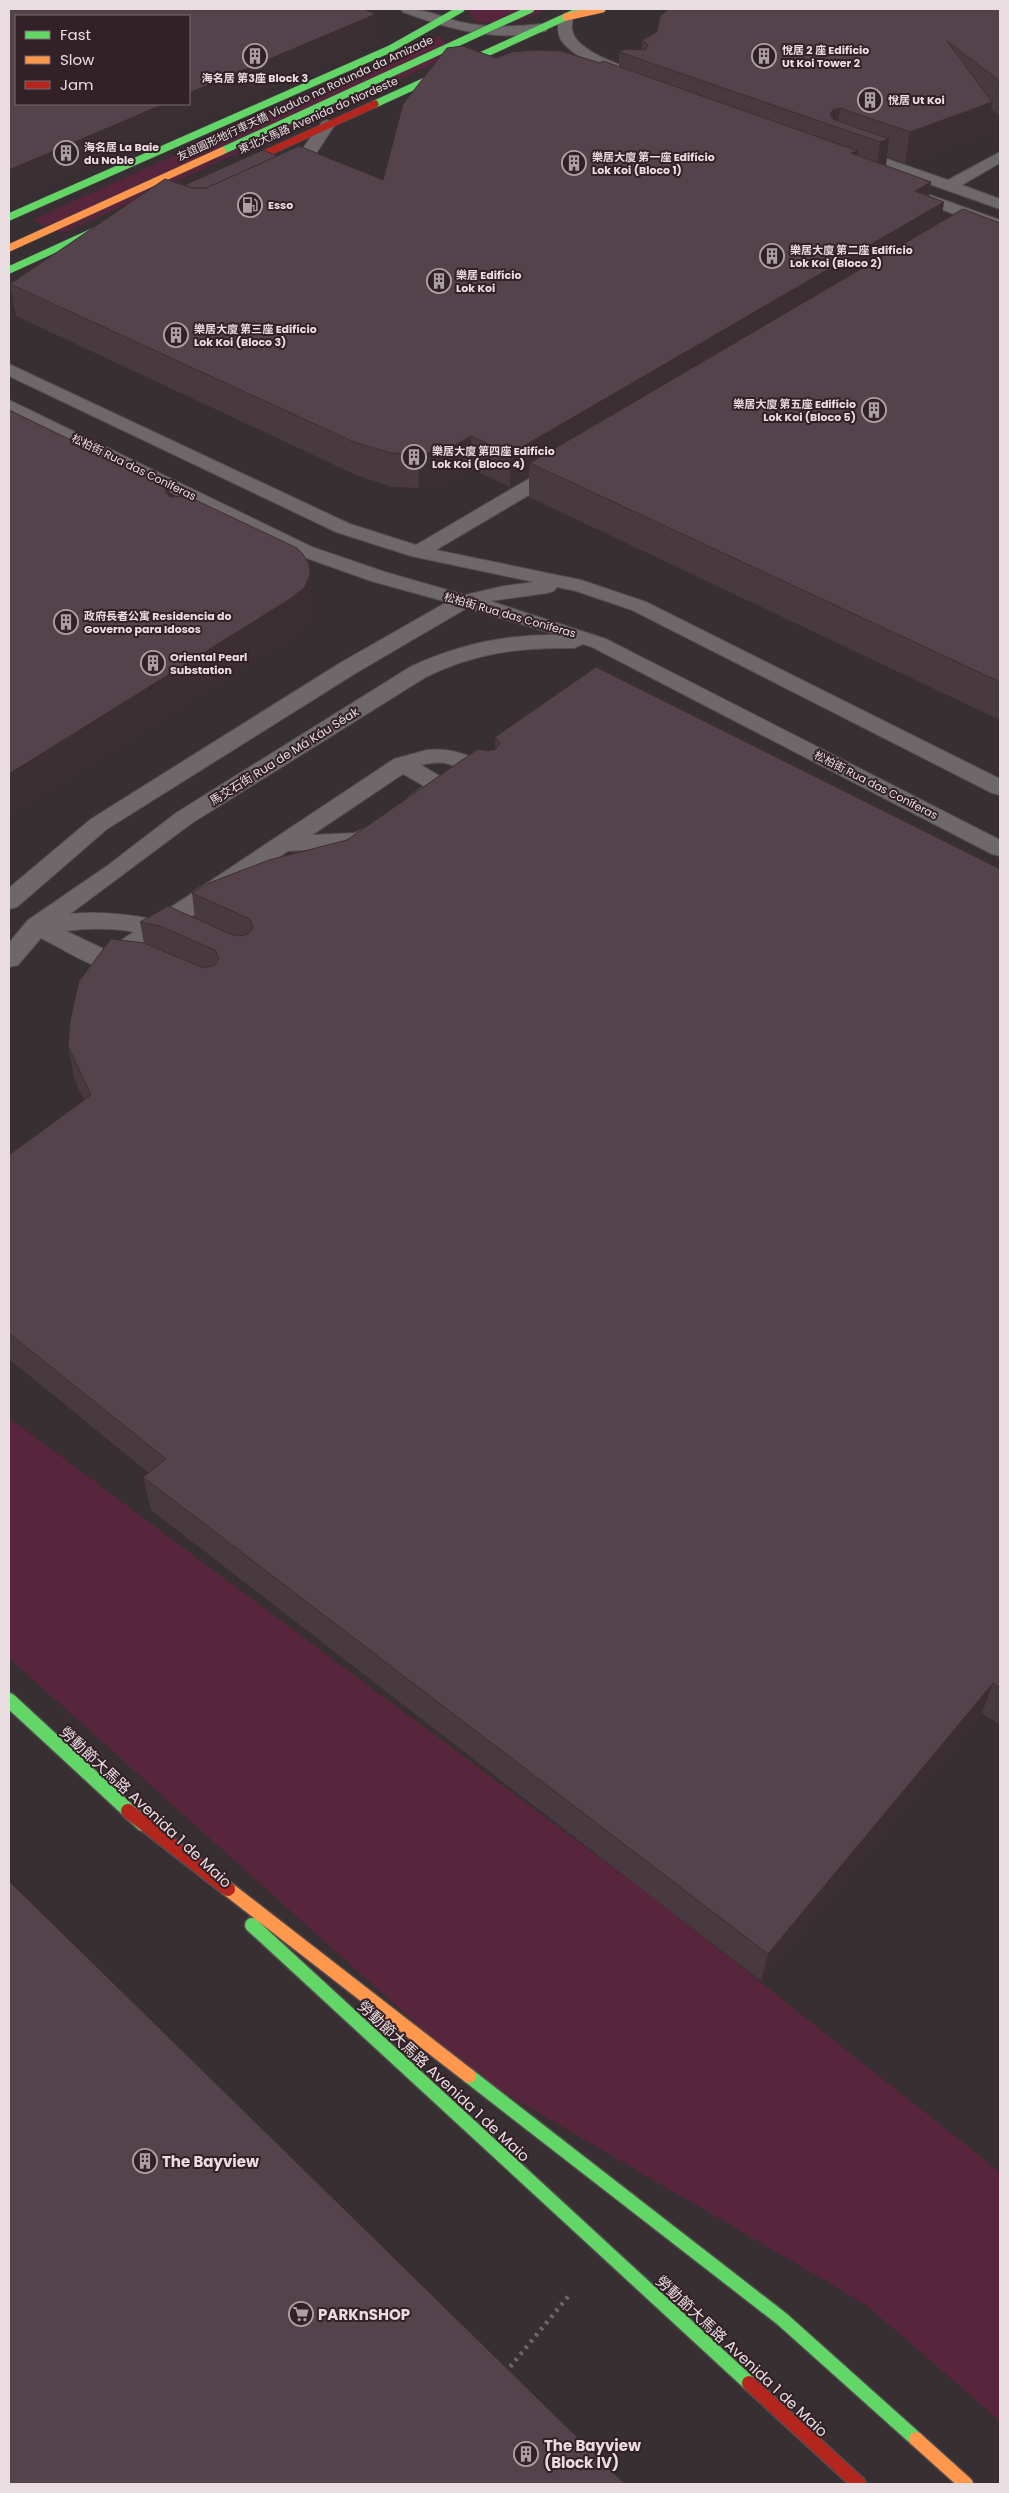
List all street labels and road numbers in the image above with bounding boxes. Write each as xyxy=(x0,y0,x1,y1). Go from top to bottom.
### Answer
street label: 友誼圓形地行車天橋 Viaduto na Rotunda da Amizade xyxy=(174,31,436,165)
street label: 東北大馬路 Avenida do Nordeste xyxy=(236,72,400,157)
street label: 松柏街 Rua das Coníferas xyxy=(69,430,199,504)
street label: 松柏街 Rua das Coníferas xyxy=(442,588,578,642)
street label: 馬交石街 Rua de Má Káu Séak xyxy=(206,703,362,809)
street label: 松柏街 Rua das Coníferas xyxy=(812,747,941,823)
street label: 勞動節大馬路 Avenida 1 de Maio xyxy=(55,1722,237,1892)
street label: 勞動節大馬路 Avenida 1 de Maio xyxy=(353,1996,535,2166)
street label: 勞動節大馬路 Avenida 1 de Maio xyxy=(651,2271,833,2441)

